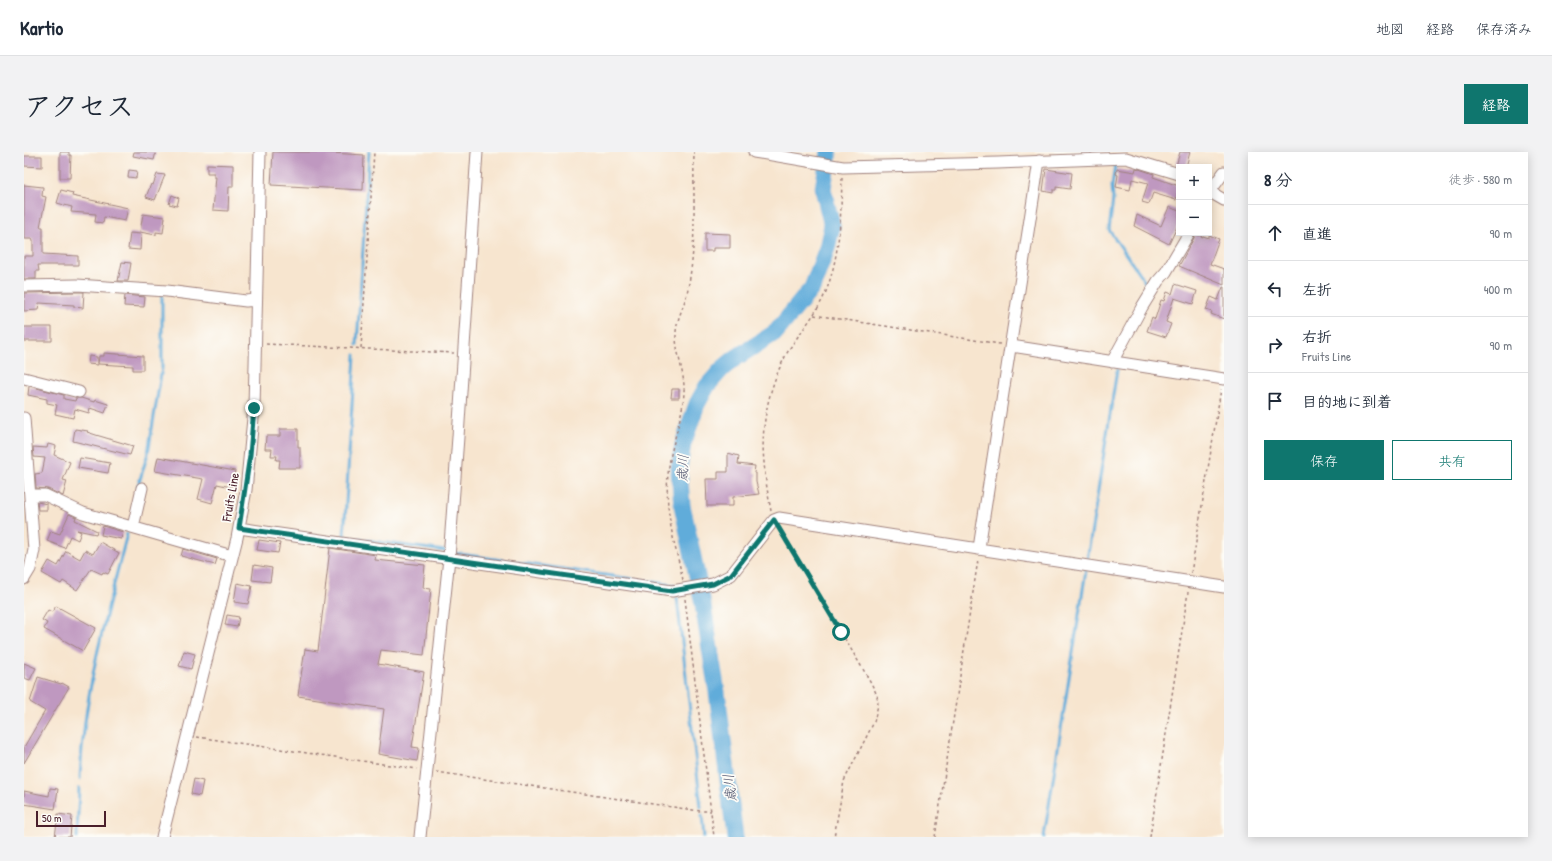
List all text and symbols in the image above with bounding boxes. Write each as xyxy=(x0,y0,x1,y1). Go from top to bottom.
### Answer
text: Kartio xyxy=(20,15,63,41)
text: 地図 xyxy=(1376,19,1404,38)
text: 経路 xyxy=(1426,19,1454,38)
text: 保存済み xyxy=(1476,19,1532,38)
button: 経路 xyxy=(1464,84,1528,124)
text: アクセス xyxy=(24,87,134,125)
map controls xyxy=(1176,164,1212,236)
button: + xyxy=(1176,164,1212,200)
text: 8 分 xyxy=(1264,168,1292,191)
text: 徒歩 · 580 m xyxy=(1449,170,1512,188)
button: − xyxy=(1176,200,1212,236)
icon: ahead xyxy=(1264,222,1286,244)
text: 直進 xyxy=(1302,223,1332,244)
text: 90 m xyxy=(1490,224,1512,242)
icon: left xyxy=(1264,278,1286,300)
text: 左折 xyxy=(1302,279,1332,300)
text: 400 m xyxy=(1484,280,1512,298)
text: 右折 xyxy=(1302,326,1332,347)
icon: right xyxy=(1264,334,1286,356)
text: 90 m xyxy=(1490,336,1512,354)
text: Fruits Line xyxy=(1302,347,1351,365)
icon: arrive xyxy=(1264,390,1286,412)
text: 目的地に到着 xyxy=(1302,391,1392,412)
route end xyxy=(245,399,263,417)
button: 保存 xyxy=(1264,440,1384,480)
button: 共有 xyxy=(1392,440,1512,480)
water label: 歳川 xyxy=(672,454,692,482)
street label: Fruits Line xyxy=(217,471,243,524)
route start xyxy=(832,623,850,641)
water label: 歳川 xyxy=(718,773,740,803)
scale bar xyxy=(36,809,106,828)
text: 50 m xyxy=(42,811,62,825)

